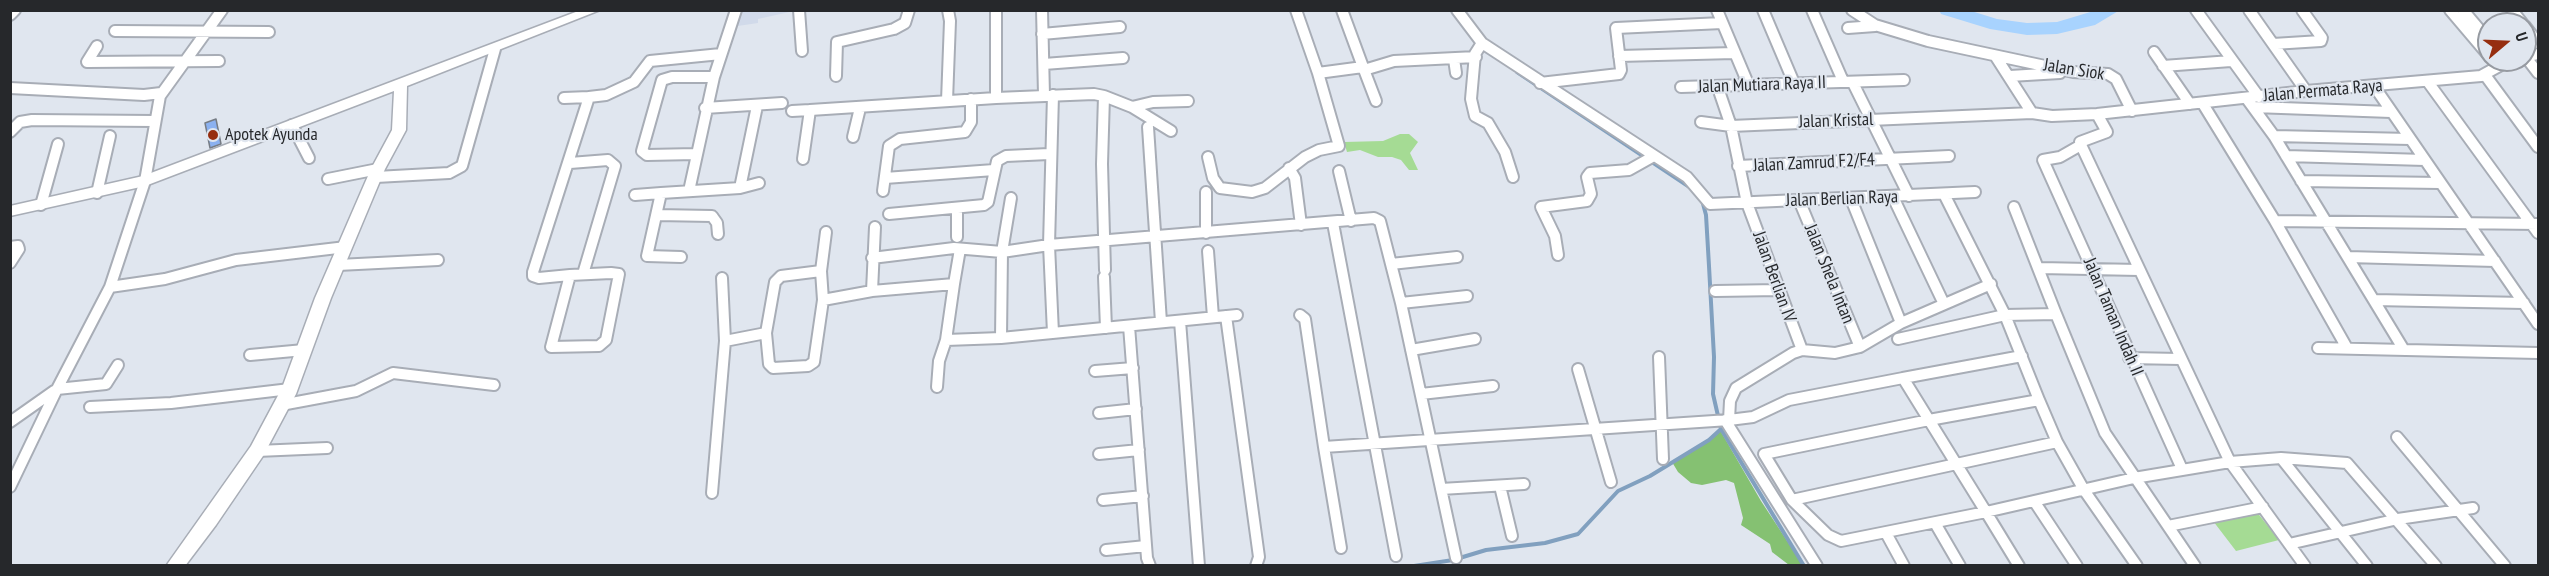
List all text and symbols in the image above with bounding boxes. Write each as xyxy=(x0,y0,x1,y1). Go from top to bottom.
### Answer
north arrow xyxy=(2477,12,2537,72)
text: U xyxy=(2511,30,2533,44)
street label: Jalan Siok xyxy=(2042,55,2106,85)
street label: Jalan Mutiara Raya II xyxy=(1698,72,1826,98)
street label: Jalan Permata Raya xyxy=(2263,75,2383,107)
street label: Jalan Kristal xyxy=(1798,109,1874,133)
place label: Apotek Ayunda xyxy=(225,124,318,146)
marker: Apotek Ayunda xyxy=(206,128,220,142)
street label: Jalan Zamrud F2/F4 xyxy=(1753,149,1875,177)
street label: Jalan Berlian Raya xyxy=(1785,186,1899,212)
street label: Jalan Shela Intan xyxy=(1799,221,1859,327)
street label: Jalan Berlian IV xyxy=(1748,229,1800,325)
street label: Jalan Taman Indah II xyxy=(2078,255,2148,379)

